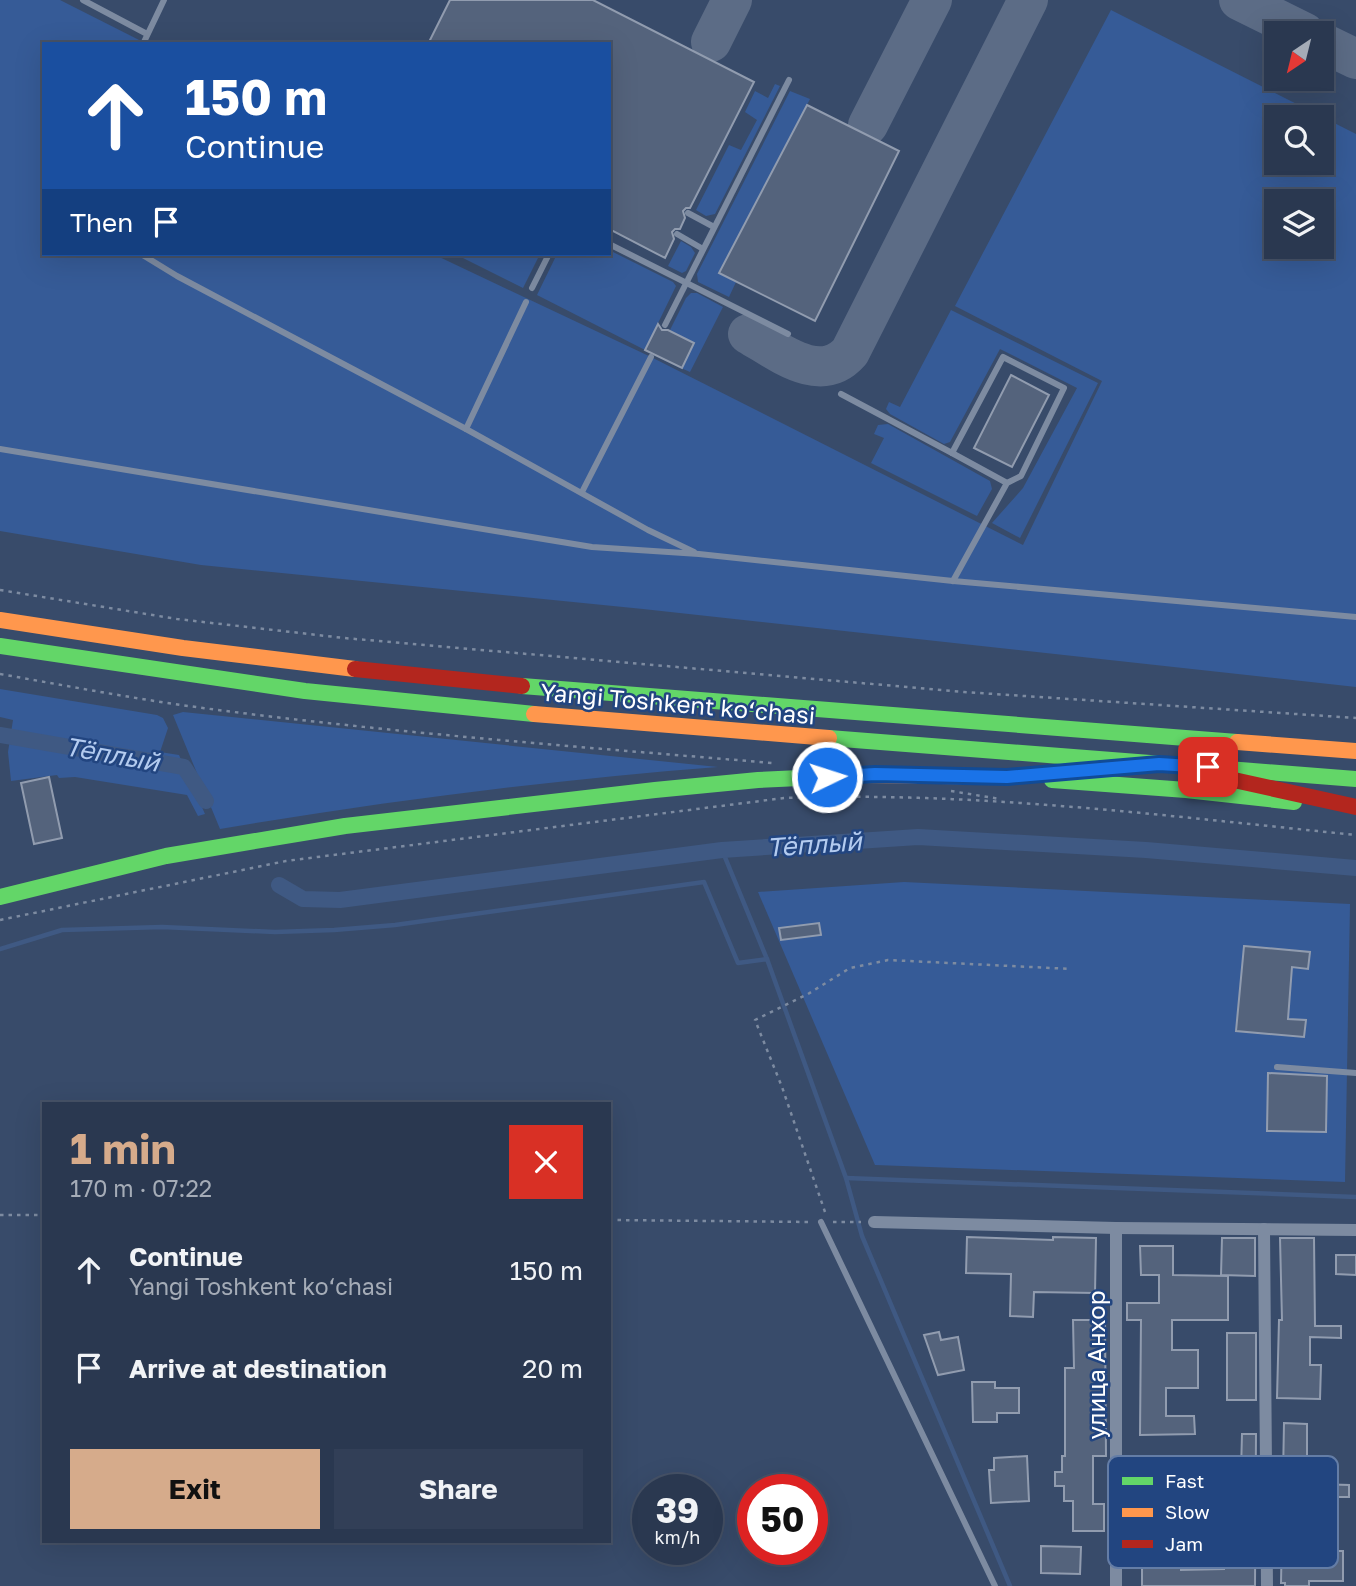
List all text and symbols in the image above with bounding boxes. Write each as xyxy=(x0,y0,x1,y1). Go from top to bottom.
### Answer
north arrow xyxy=(1264,21,1334,91)
map controls xyxy=(1264,21,1334,259)
text: 150 m xyxy=(185,67,327,126)
icon: ahead xyxy=(70,70,161,161)
button: search xyxy=(1264,105,1334,175)
text: Continue xyxy=(185,127,324,165)
button: layers xyxy=(1264,189,1334,259)
icon: arrive xyxy=(147,203,185,241)
text: Then xyxy=(70,207,133,238)
street label: Yangi Toshkent ko‘chasi xyxy=(539,677,817,729)
water label: Тёплый xyxy=(62,730,164,778)
pin xyxy=(1178,737,1238,797)
position arrow xyxy=(790,740,864,814)
icon: arrive xyxy=(1189,748,1227,786)
water label: Тёплый xyxy=(765,825,865,863)
text: 1 min xyxy=(70,1123,176,1173)
button: close xyxy=(509,1125,583,1199)
text: 170 m · 07:22 xyxy=(70,1174,212,1202)
text: Continue xyxy=(129,1241,243,1272)
icon: ahead xyxy=(70,1251,108,1289)
text: 150 m xyxy=(510,1255,583,1286)
text: Yangi Toshkent ko‘chasi xyxy=(129,1272,393,1300)
street label: улица Анхор xyxy=(1081,1291,1110,1439)
icon: arrive xyxy=(70,1349,108,1387)
text: Arrive at destination xyxy=(129,1353,387,1384)
text: 20 m xyxy=(522,1353,583,1384)
button: Exit xyxy=(70,1449,320,1529)
button: Share xyxy=(334,1449,583,1529)
legend xyxy=(1108,1456,1338,1568)
text: Fast xyxy=(1165,1469,1204,1492)
speed limit sign: 50 xyxy=(737,1474,828,1565)
text: 39 xyxy=(656,1489,699,1531)
text: Slow xyxy=(1165,1500,1210,1523)
text: km/h xyxy=(655,1526,700,1548)
text: Jam xyxy=(1165,1532,1203,1555)

